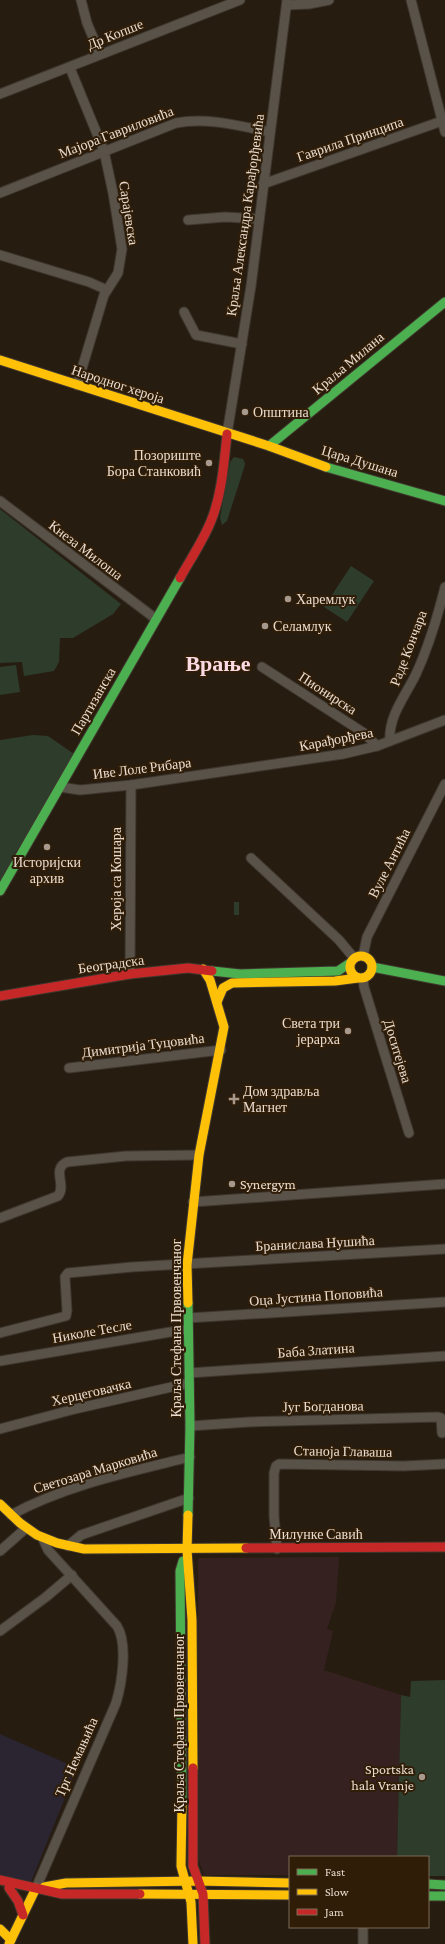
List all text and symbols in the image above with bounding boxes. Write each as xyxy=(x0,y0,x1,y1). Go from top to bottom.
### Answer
street label: Др Копше xyxy=(85,15,145,53)
street label: Мајора Гавриловића xyxy=(56,102,176,161)
street label: Краља Александра Карађорђевића xyxy=(223,112,267,317)
street label: Гаврила Принципа xyxy=(295,113,406,165)
street label: Сарајевска xyxy=(116,180,142,247)
street label: Краља Милана xyxy=(309,328,388,398)
street label: Народног хероја xyxy=(69,361,167,407)
place label: Општина xyxy=(253,404,309,420)
marker: Општина xyxy=(240,407,250,417)
street label: Цара Душана xyxy=(320,442,401,480)
place label: Позориште Бора Станковић xyxy=(107,447,201,479)
marker: Позориште Бора Станковић xyxy=(204,458,214,468)
street label: Кнеза Милоша xyxy=(46,517,127,583)
place label: Харемлук xyxy=(296,591,355,607)
marker: Харемлук xyxy=(283,594,293,604)
street label: Раде Кончара xyxy=(386,607,430,688)
place label: Селамлук xyxy=(273,618,332,634)
marker: Селамлук xyxy=(260,621,270,631)
district label: Врање xyxy=(185,651,251,676)
street label: Партизанска xyxy=(67,664,119,737)
street label: Пионирска xyxy=(296,668,361,718)
street label: Карађорђева xyxy=(298,724,375,754)
street label: Иве Лоле Рибара xyxy=(92,754,193,782)
street label: Вуле Антића xyxy=(365,825,414,900)
street label: Хероја са Кошара xyxy=(108,826,124,931)
marker: Историјски архив xyxy=(42,842,52,852)
place label: Историјски архив xyxy=(13,854,82,886)
street label: Београдска xyxy=(77,951,146,977)
place label: Света три јерарха xyxy=(282,1015,341,1047)
street label: Доситејева xyxy=(381,1017,415,1085)
marker: Света три јерарха xyxy=(343,1026,353,1036)
street label: Димитрија Туцовића xyxy=(81,1029,206,1060)
place label: Дом здравља Магнет xyxy=(243,1083,320,1115)
marker: Дом здравља Магнет xyxy=(228,1093,240,1105)
place label: Synergym xyxy=(240,1176,296,1192)
marker: Synergym xyxy=(227,1179,237,1189)
street label: Бранислава Нушића xyxy=(255,1232,376,1254)
street label: Краља Стефана Првовенчаног xyxy=(168,1238,184,1418)
street label: Оца Јустина Поповића xyxy=(249,1283,384,1309)
street label: Николе Тесле xyxy=(51,1316,133,1346)
street label: Баба Златина xyxy=(277,1339,356,1361)
street label: Херцеговачка xyxy=(50,1375,133,1409)
street label: Југ Богданова xyxy=(282,1397,365,1415)
street label: Станоја Главаша xyxy=(293,1442,393,1460)
street label: Светозара Марковића xyxy=(31,1443,160,1496)
street label: Милунке Савић xyxy=(269,1526,363,1542)
street label: Краља Стефана Првовенчаног xyxy=(171,1633,187,1813)
street label: Трг Немањића xyxy=(51,1714,101,1799)
place label: Sportska hala Vranje xyxy=(351,1761,415,1794)
marker: Sportska hala Vranje xyxy=(417,1772,427,1782)
legend xyxy=(289,1856,429,1928)
text: Fast xyxy=(325,1865,346,1879)
text: Slow xyxy=(325,1885,349,1899)
text: Jam xyxy=(324,1905,344,1919)

